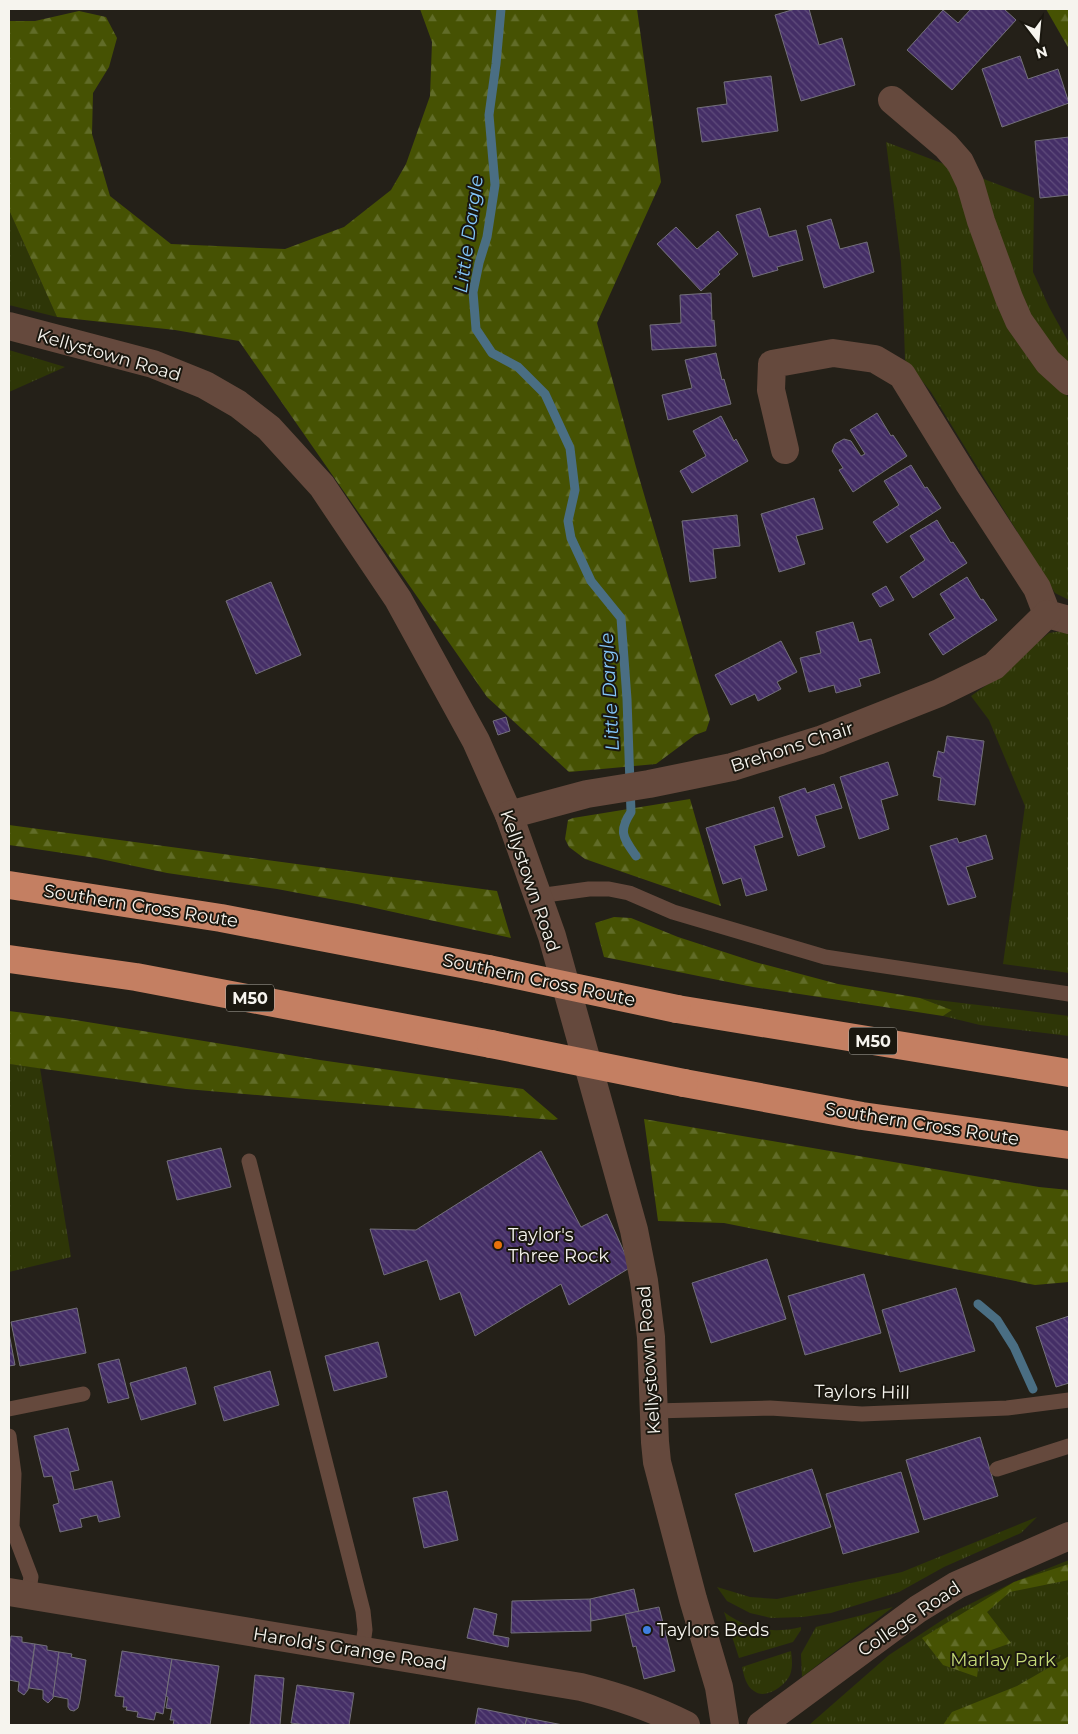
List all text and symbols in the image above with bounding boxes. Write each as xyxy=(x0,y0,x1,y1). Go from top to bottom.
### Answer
north arrow xyxy=(1013,15,1063,65)
text: N xyxy=(1034,42,1050,63)
water label: Little Dargle xyxy=(449,174,488,294)
street label: Kellystown Road xyxy=(34,324,184,386)
water label: Little Dargle xyxy=(595,632,624,752)
street label: Brehons Chair xyxy=(728,717,856,777)
street label: Kellystown Road xyxy=(495,807,565,955)
street label: Southern Cross Route xyxy=(42,880,240,932)
street label: Southern Cross Route xyxy=(441,949,637,1011)
road number: M50 xyxy=(226,984,274,1011)
road number: M50 xyxy=(849,1028,897,1054)
street label: Southern Cross Route xyxy=(823,1098,1021,1150)
place label: Taylor's Three Rock xyxy=(508,1224,609,1267)
marker: Taylor's Three Rock xyxy=(492,1239,504,1251)
street label: Kellystown Road xyxy=(633,1285,665,1435)
street label: Taylors Hill xyxy=(814,1380,910,1404)
street label: College Road xyxy=(853,1577,965,1661)
place label: Taylors Beds xyxy=(657,1619,769,1641)
street label: Harold's Grange Road xyxy=(252,1623,448,1675)
marker: Taylors Beds xyxy=(641,1624,653,1636)
park label: Marlay Park xyxy=(950,1649,1056,1671)

